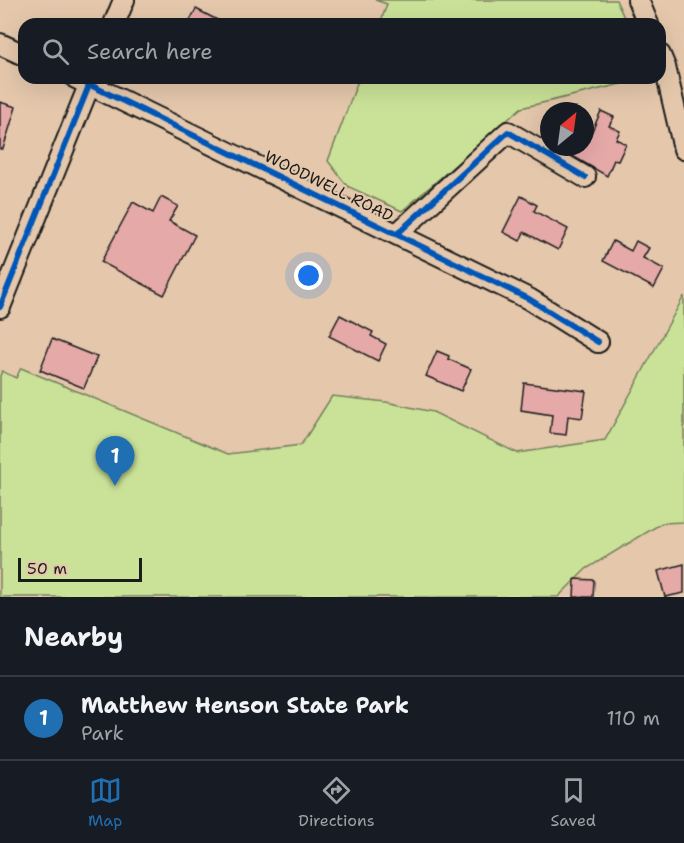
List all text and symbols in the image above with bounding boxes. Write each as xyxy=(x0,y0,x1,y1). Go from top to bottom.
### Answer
search box xyxy=(18,18,666,84)
icon: search xyxy=(39,35,72,68)
text: Search here xyxy=(87,37,213,66)
north arrow xyxy=(540,102,594,156)
street label: WOODWELL ROAD xyxy=(261,146,397,226)
your location xyxy=(294,261,323,290)
pin: 1 xyxy=(96,436,134,486)
scale bar xyxy=(18,555,142,582)
text: 50 m xyxy=(27,558,67,579)
text: Nearby xyxy=(24,619,123,654)
text: Matthew Henson State Park xyxy=(81,691,409,720)
text: 1 xyxy=(39,705,48,731)
text: 110 m xyxy=(606,705,660,731)
text: Park xyxy=(81,720,124,746)
tab: Map xyxy=(88,774,122,831)
tab: Directions xyxy=(298,774,375,831)
tab: Saved xyxy=(551,774,596,831)

